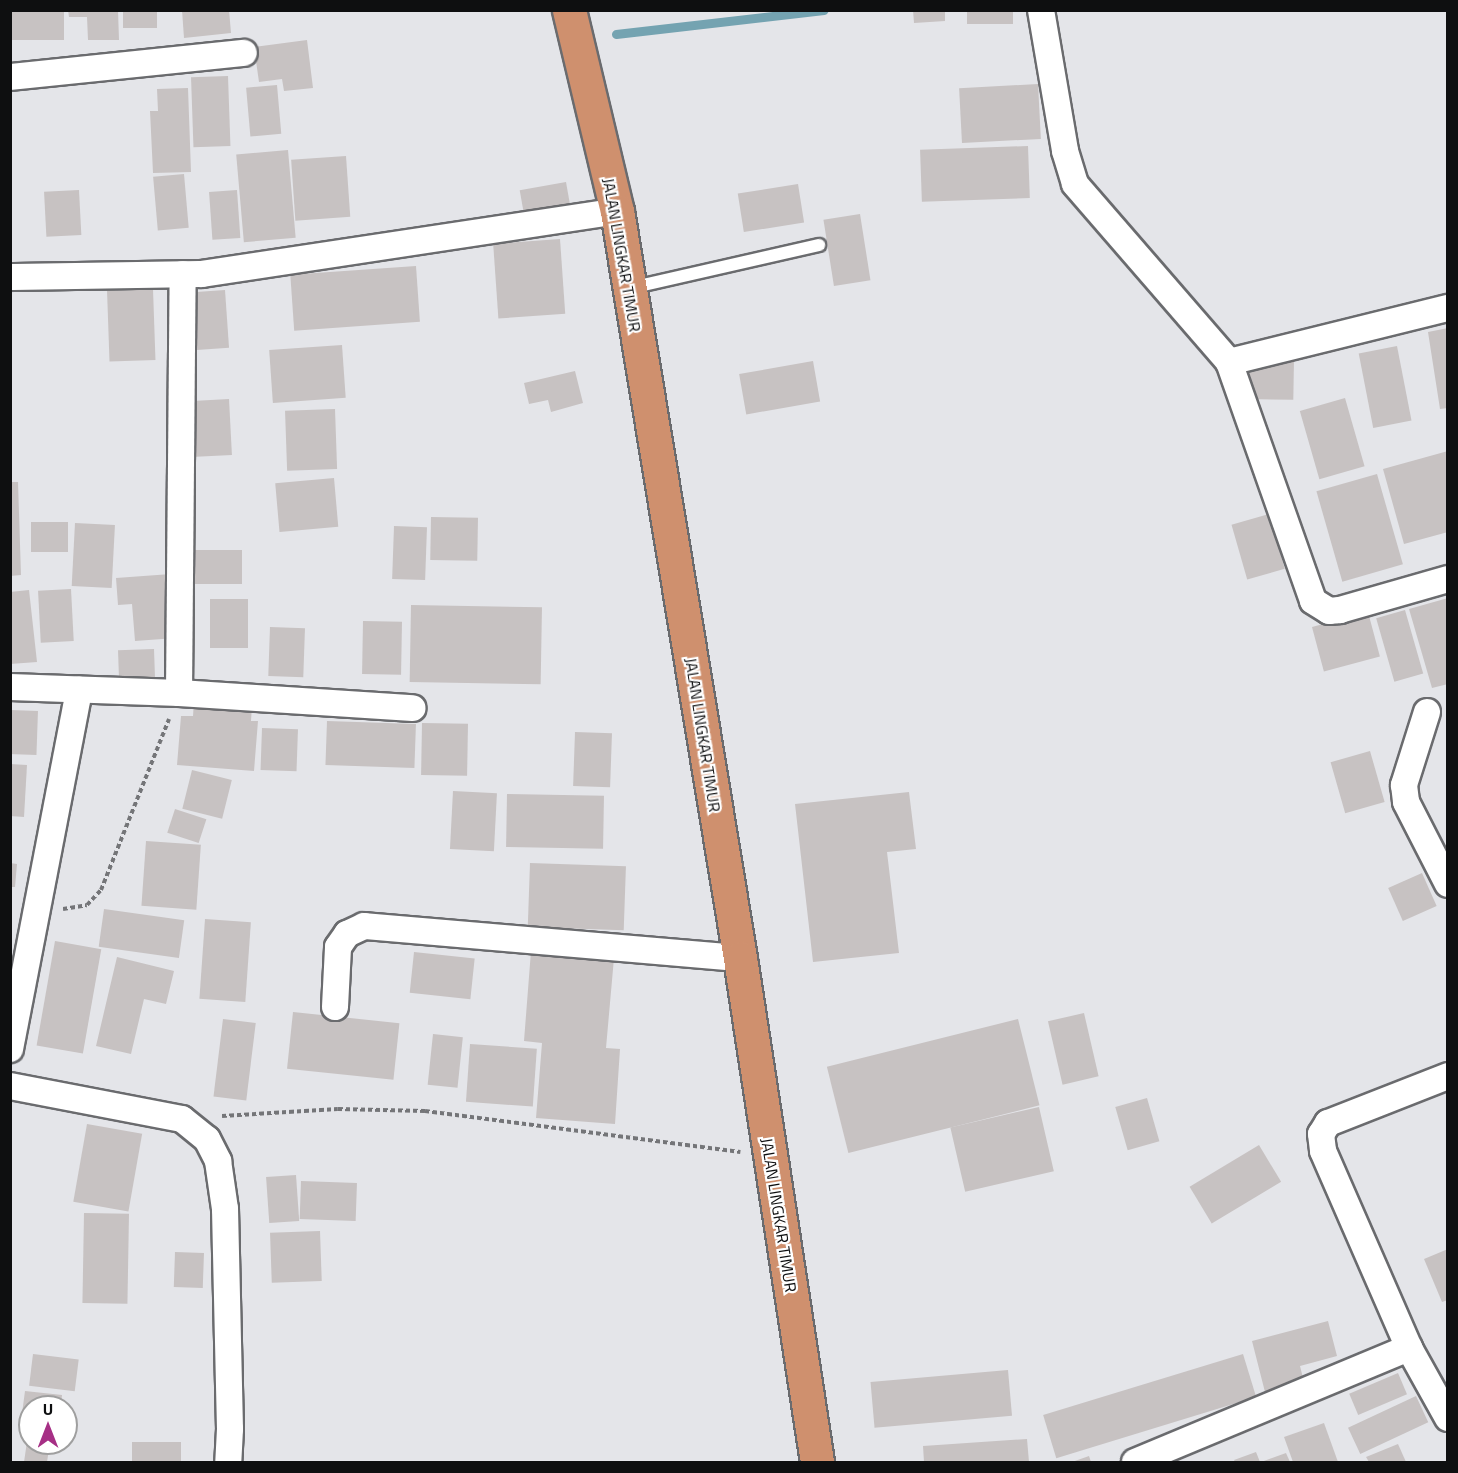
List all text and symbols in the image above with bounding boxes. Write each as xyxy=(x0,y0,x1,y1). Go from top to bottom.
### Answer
street label: JALAN LINGKAR TIMUR xyxy=(599,177,645,333)
street label: JALAN LINGKAR TIMUR xyxy=(681,656,725,814)
street label: JALAN LINGKAR TIMUR xyxy=(757,1136,801,1294)
north arrow xyxy=(18,1395,78,1455)
text: U xyxy=(43,1397,53,1421)

